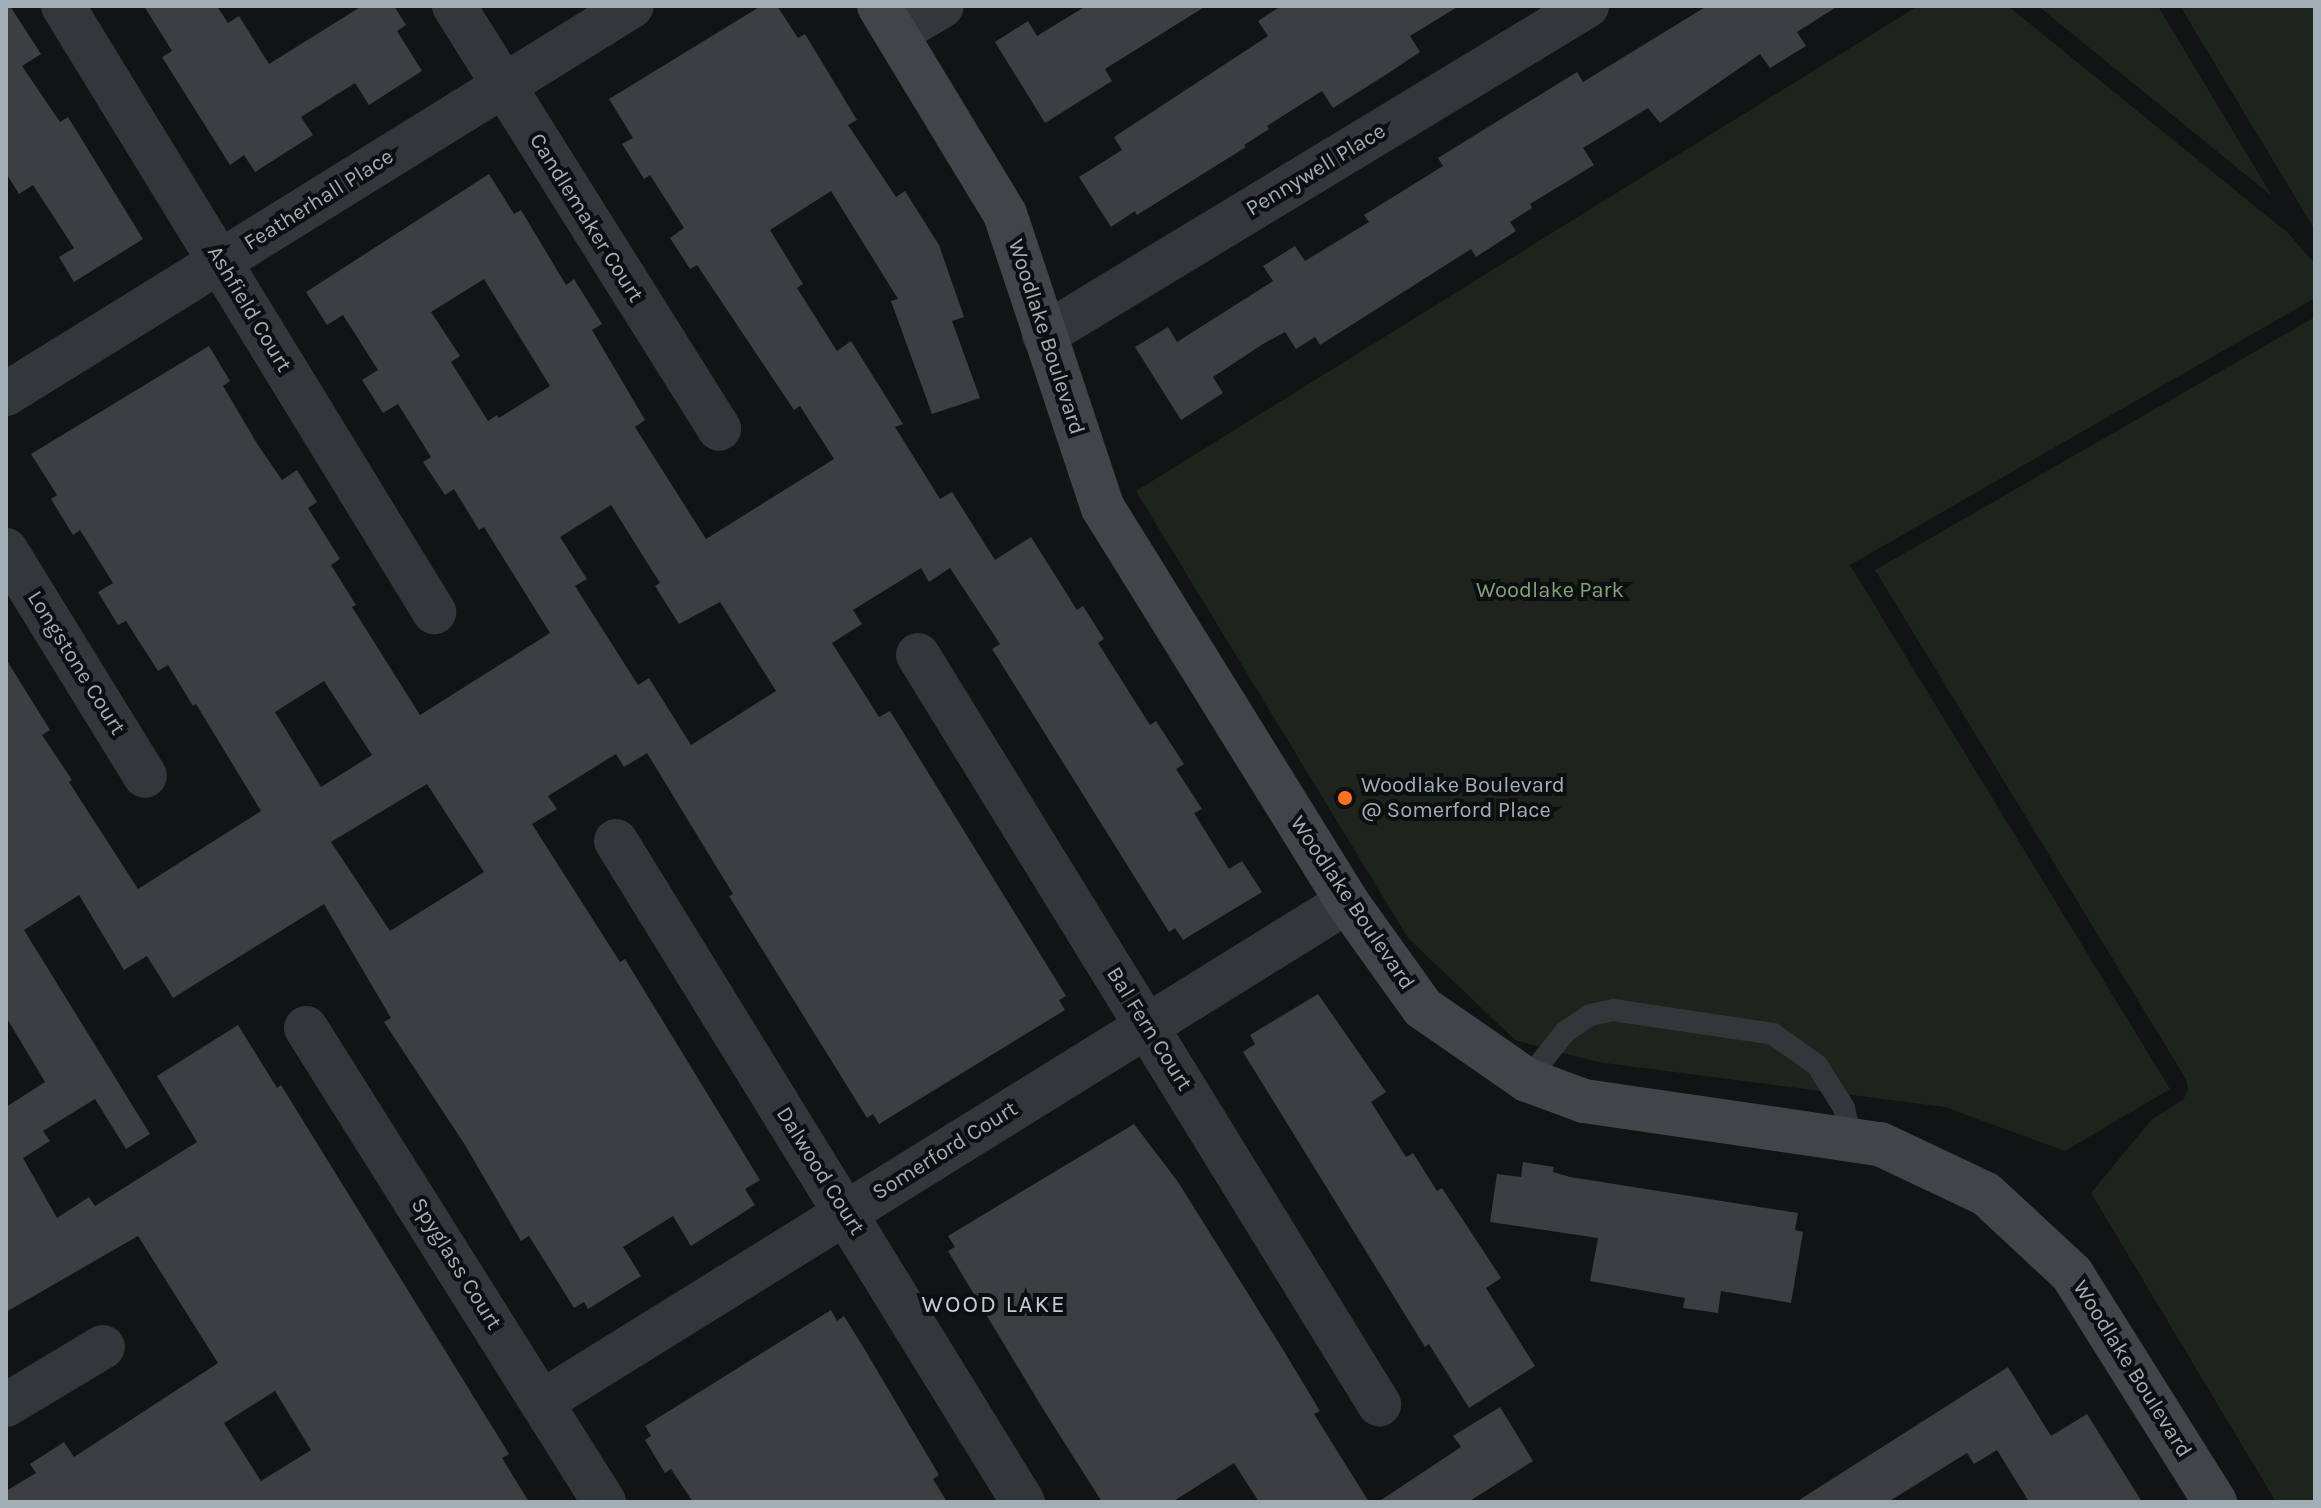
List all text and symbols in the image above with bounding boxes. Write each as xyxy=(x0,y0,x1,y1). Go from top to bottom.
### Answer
street label: Pennywell Place xyxy=(1241,118,1391,222)
street label: Candlemaker Court xyxy=(523,129,649,307)
street label: Featherhall Place xyxy=(239,143,399,257)
street label: Woodlake Boulevard xyxy=(1002,236,1090,438)
street label: Ashfield Court xyxy=(201,241,297,377)
park label: Woodlake Park xyxy=(1476,578,1624,604)
street label: Longstone Court xyxy=(21,586,131,740)
place label: Woodlake Boulevard @ Somerford Place xyxy=(1361,772,1565,824)
marker: Woodlake Boulevard @ Somerford Place xyxy=(1336,789,1354,807)
street label: Woodlake Boulevard xyxy=(1284,811,1420,995)
street label: Bal Fern Court xyxy=(1100,962,1198,1096)
street label: Somerford Court xyxy=(868,1096,1022,1206)
street label: Dalwood Court xyxy=(770,1102,870,1240)
street label: Spyglass Court xyxy=(405,1193,507,1335)
street label: Woodlake Boulevard xyxy=(2067,1276,2197,1462)
district label: WOOD LAKE xyxy=(921,1291,1067,1319)

